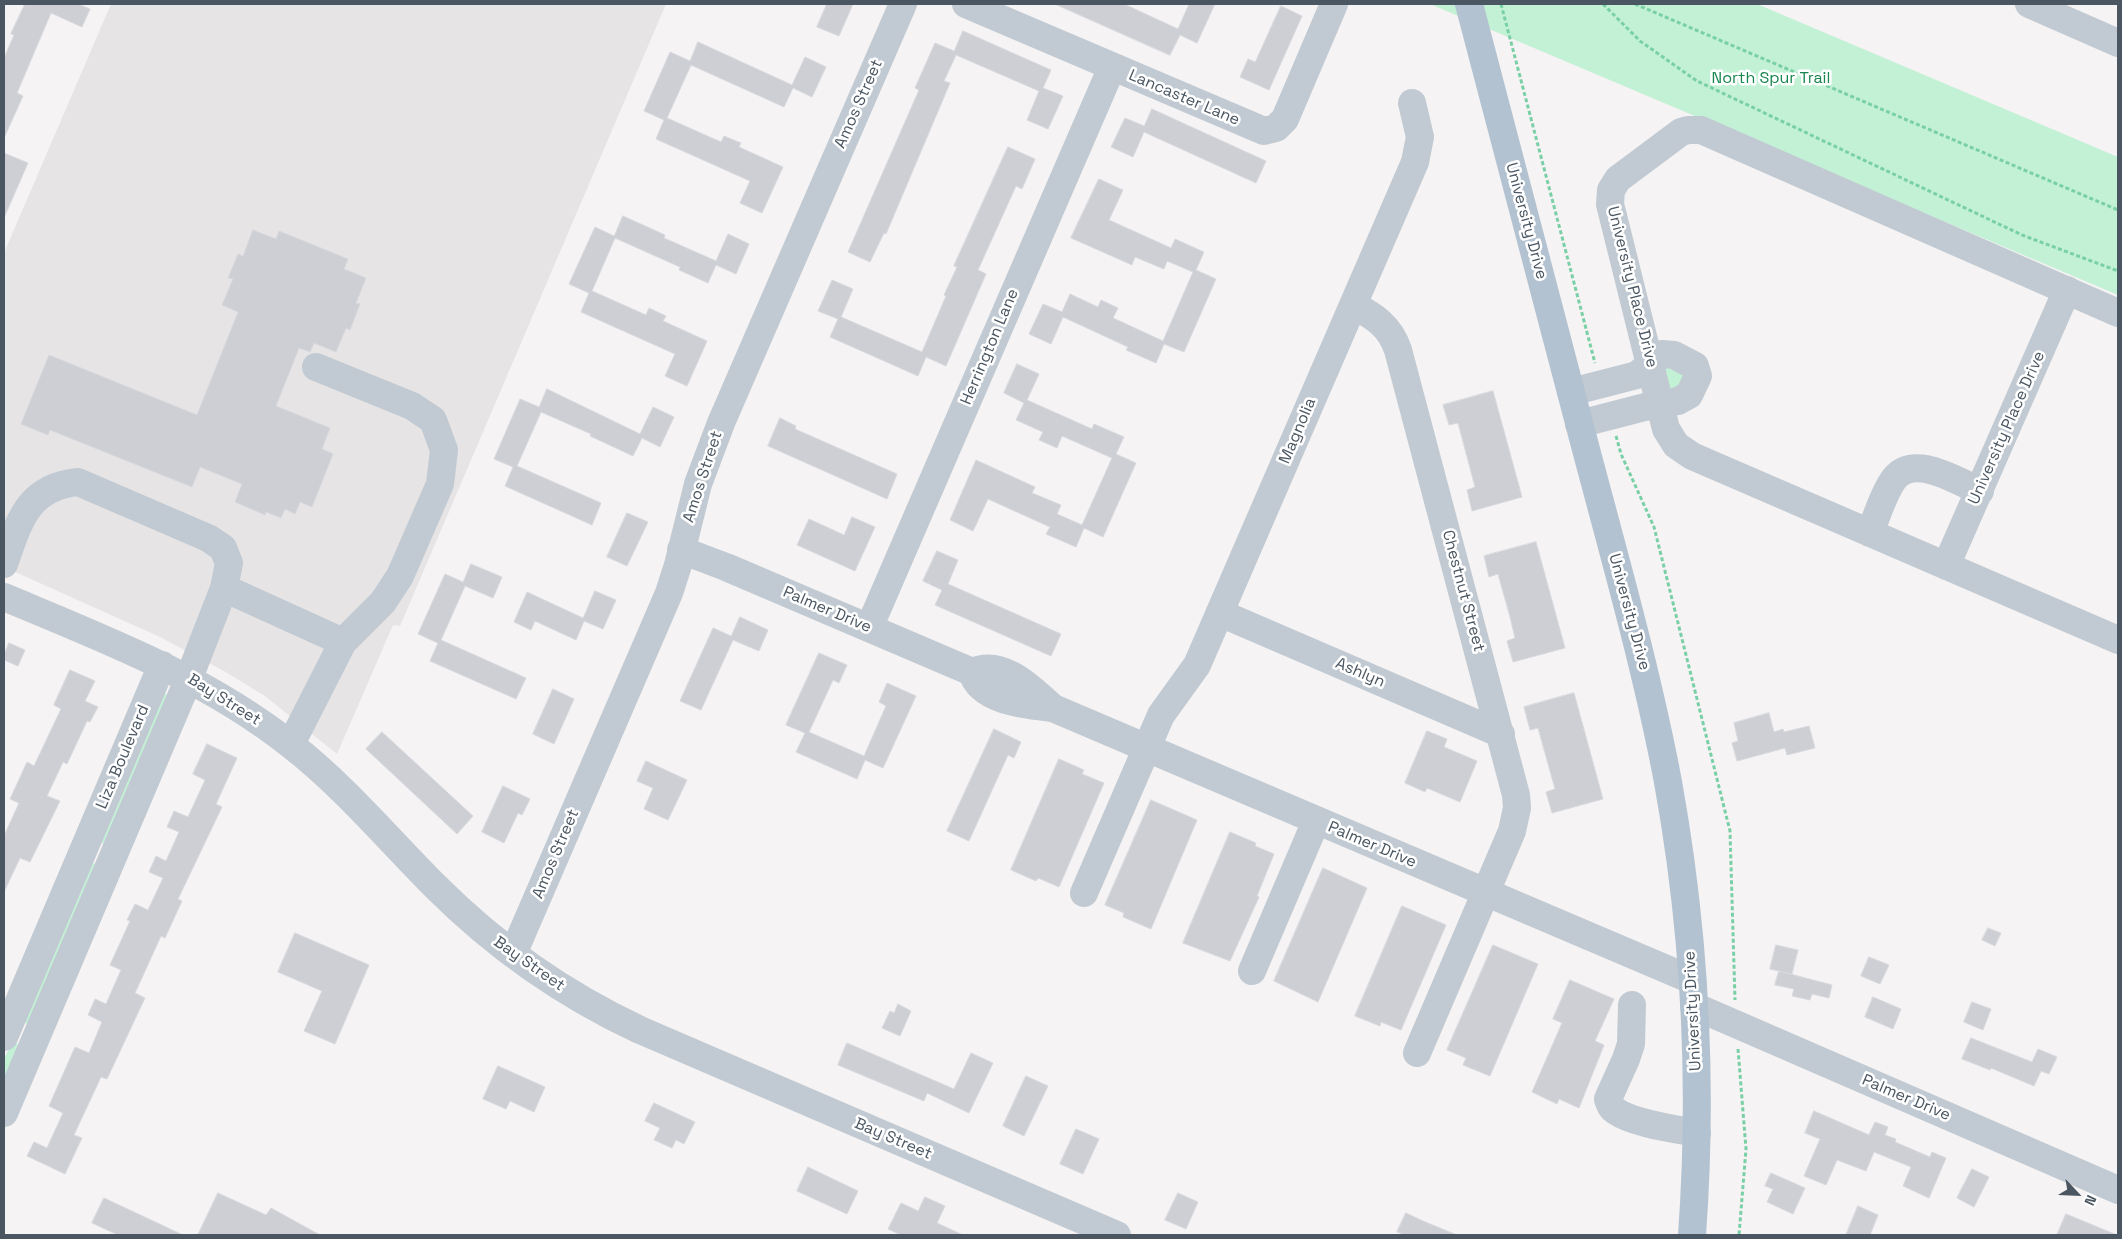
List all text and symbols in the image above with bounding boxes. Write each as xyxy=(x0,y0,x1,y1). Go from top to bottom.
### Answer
street label: Amos Street xyxy=(831,57,887,151)
street label: Lancaster Lane xyxy=(1126,66,1242,130)
park label: North Spur Trail xyxy=(1712,69,1830,89)
street label: University Drive xyxy=(1501,161,1551,281)
street label: University Place Drive xyxy=(1603,204,1661,370)
street label: Herrington Lane xyxy=(957,286,1023,408)
street label: University Place Drive xyxy=(1965,348,2049,508)
street label: Magnolia xyxy=(1276,395,1320,467)
street label: Amos Street xyxy=(679,429,727,525)
street label: Chestnut Street xyxy=(1438,528,1488,654)
street label: University Drive xyxy=(1604,552,1654,672)
street label: Palmer Drive xyxy=(780,583,874,637)
street label: Ashlyn xyxy=(1332,654,1388,692)
street label: Bay Street xyxy=(184,670,264,730)
street label: Liza Boulevard xyxy=(92,702,154,812)
street label: Amos Street xyxy=(529,806,583,902)
street label: Palmer Drive xyxy=(1325,818,1419,872)
street label: Bay Street xyxy=(490,933,568,995)
street label: University Drive xyxy=(1680,951,1706,1071)
street label: Palmer Drive xyxy=(1859,1071,1953,1125)
street label: Bay Street xyxy=(851,1114,935,1164)
north arrow xyxy=(2052,1169,2102,1219)
text: N xyxy=(2080,1192,2101,1208)

